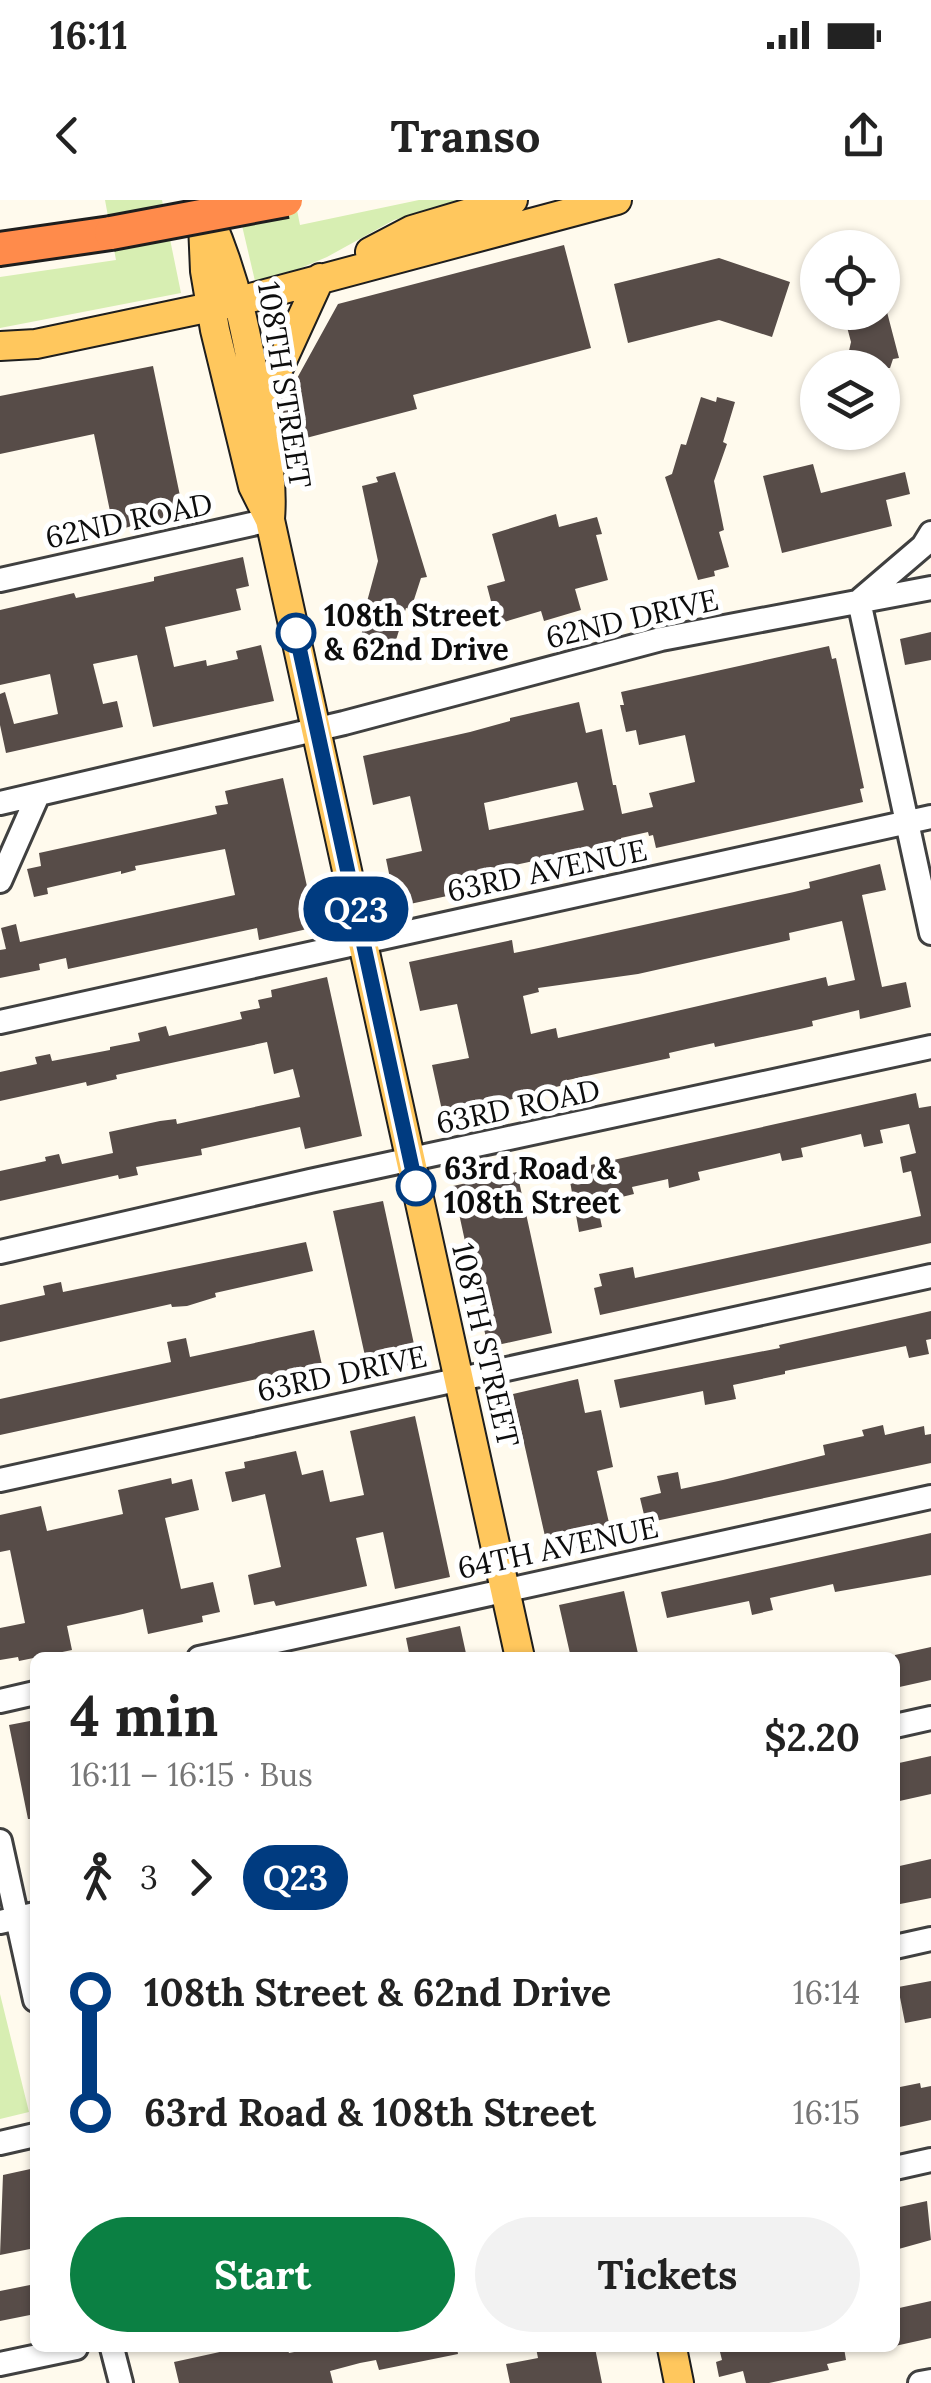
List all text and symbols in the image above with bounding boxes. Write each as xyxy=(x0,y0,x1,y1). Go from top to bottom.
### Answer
text: 16:11 xyxy=(50,11,128,59)
text: Transo xyxy=(390,107,541,164)
icon: back xyxy=(40,108,95,163)
icon: share xyxy=(836,108,891,163)
map controls xyxy=(800,230,900,450)
button: locate xyxy=(800,230,900,330)
street label: 108TH STREET xyxy=(250,279,320,491)
button: layers xyxy=(800,350,900,450)
street label: 62ND ROAD xyxy=(42,484,216,556)
street label: 62ND DRIVE xyxy=(542,580,722,656)
place label: 108th Street & 62nd Drive xyxy=(324,596,509,668)
marker: 108th Street & 62nd Drive xyxy=(277,614,315,652)
street label: 63RD AVENUE xyxy=(444,830,650,910)
line badge: Q23 xyxy=(298,876,414,942)
text: Q23 xyxy=(323,887,389,932)
street label: 63RD ROAD xyxy=(432,1070,603,1142)
place label: 63rd Road & 108th Street xyxy=(444,1149,621,1221)
marker: 63rd Road & 108th Street xyxy=(397,1167,435,1205)
street label: 108TH STREET xyxy=(444,1239,528,1451)
street label: 63RD DRIVE xyxy=(254,1337,430,1410)
street label: 64TH AVENUE xyxy=(454,1507,662,1587)
text: 4 min xyxy=(70,1681,218,1751)
text: $2.20 xyxy=(764,1713,860,1761)
text: 16:11 – 16:15 · Bus xyxy=(70,1754,313,1795)
icon: walk xyxy=(70,1850,125,1905)
icon: forward xyxy=(173,1850,228,1905)
text: Q23 xyxy=(263,1855,328,1900)
text: 3 xyxy=(140,1857,158,1898)
text: 108th Street & 62nd Drive xyxy=(144,1968,611,2016)
text: 16:14 xyxy=(793,1972,860,2013)
text: 63rd Road & 108th Street xyxy=(144,2088,596,2136)
text: 16:15 xyxy=(793,2092,860,2133)
button: Start xyxy=(70,2217,455,2332)
button: Tickets xyxy=(475,2217,860,2332)

